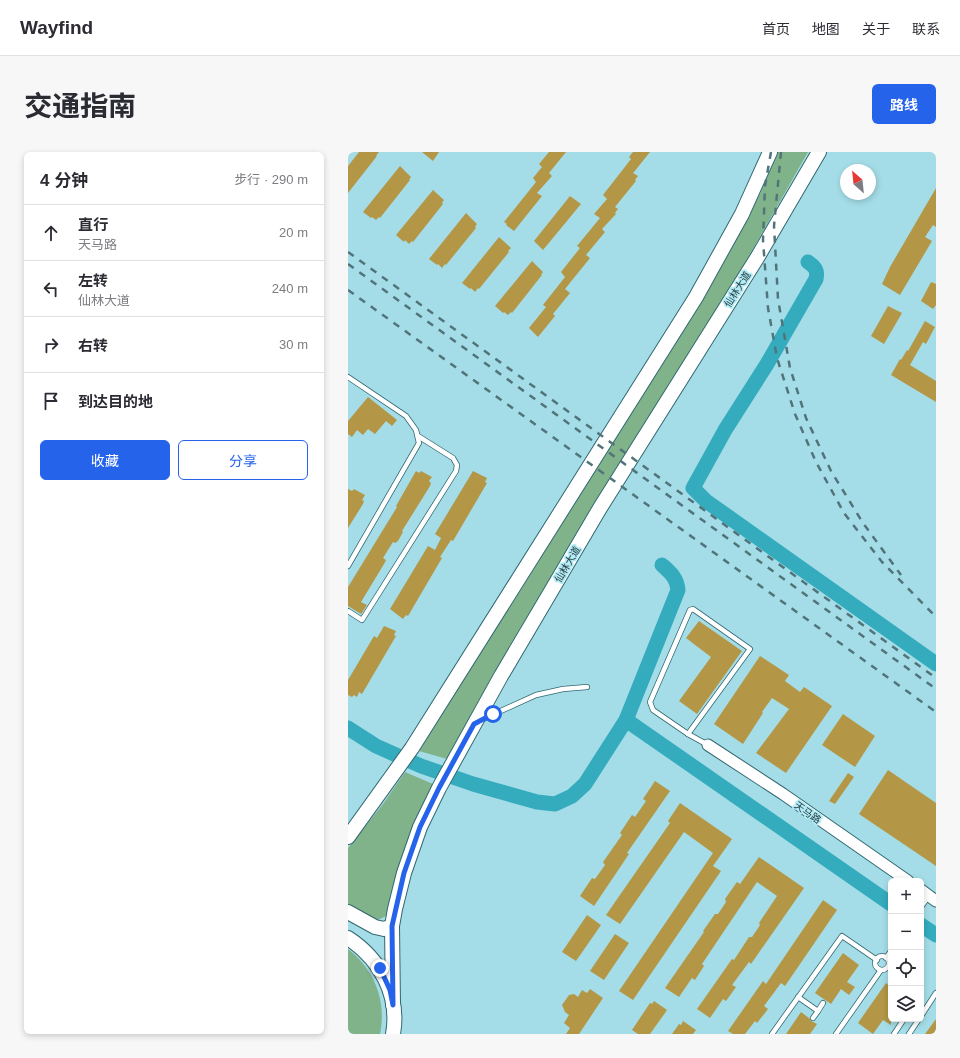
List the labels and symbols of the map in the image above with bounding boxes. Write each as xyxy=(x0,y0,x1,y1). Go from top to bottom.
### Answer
north arrow xyxy=(840,164,876,200)
street label: 仙林大道 xyxy=(722,269,753,309)
street label: 仙林大道 xyxy=(552,544,582,584)
route start xyxy=(484,705,502,723)
street label: 天马路 xyxy=(792,799,823,826)
route end xyxy=(371,959,389,977)

